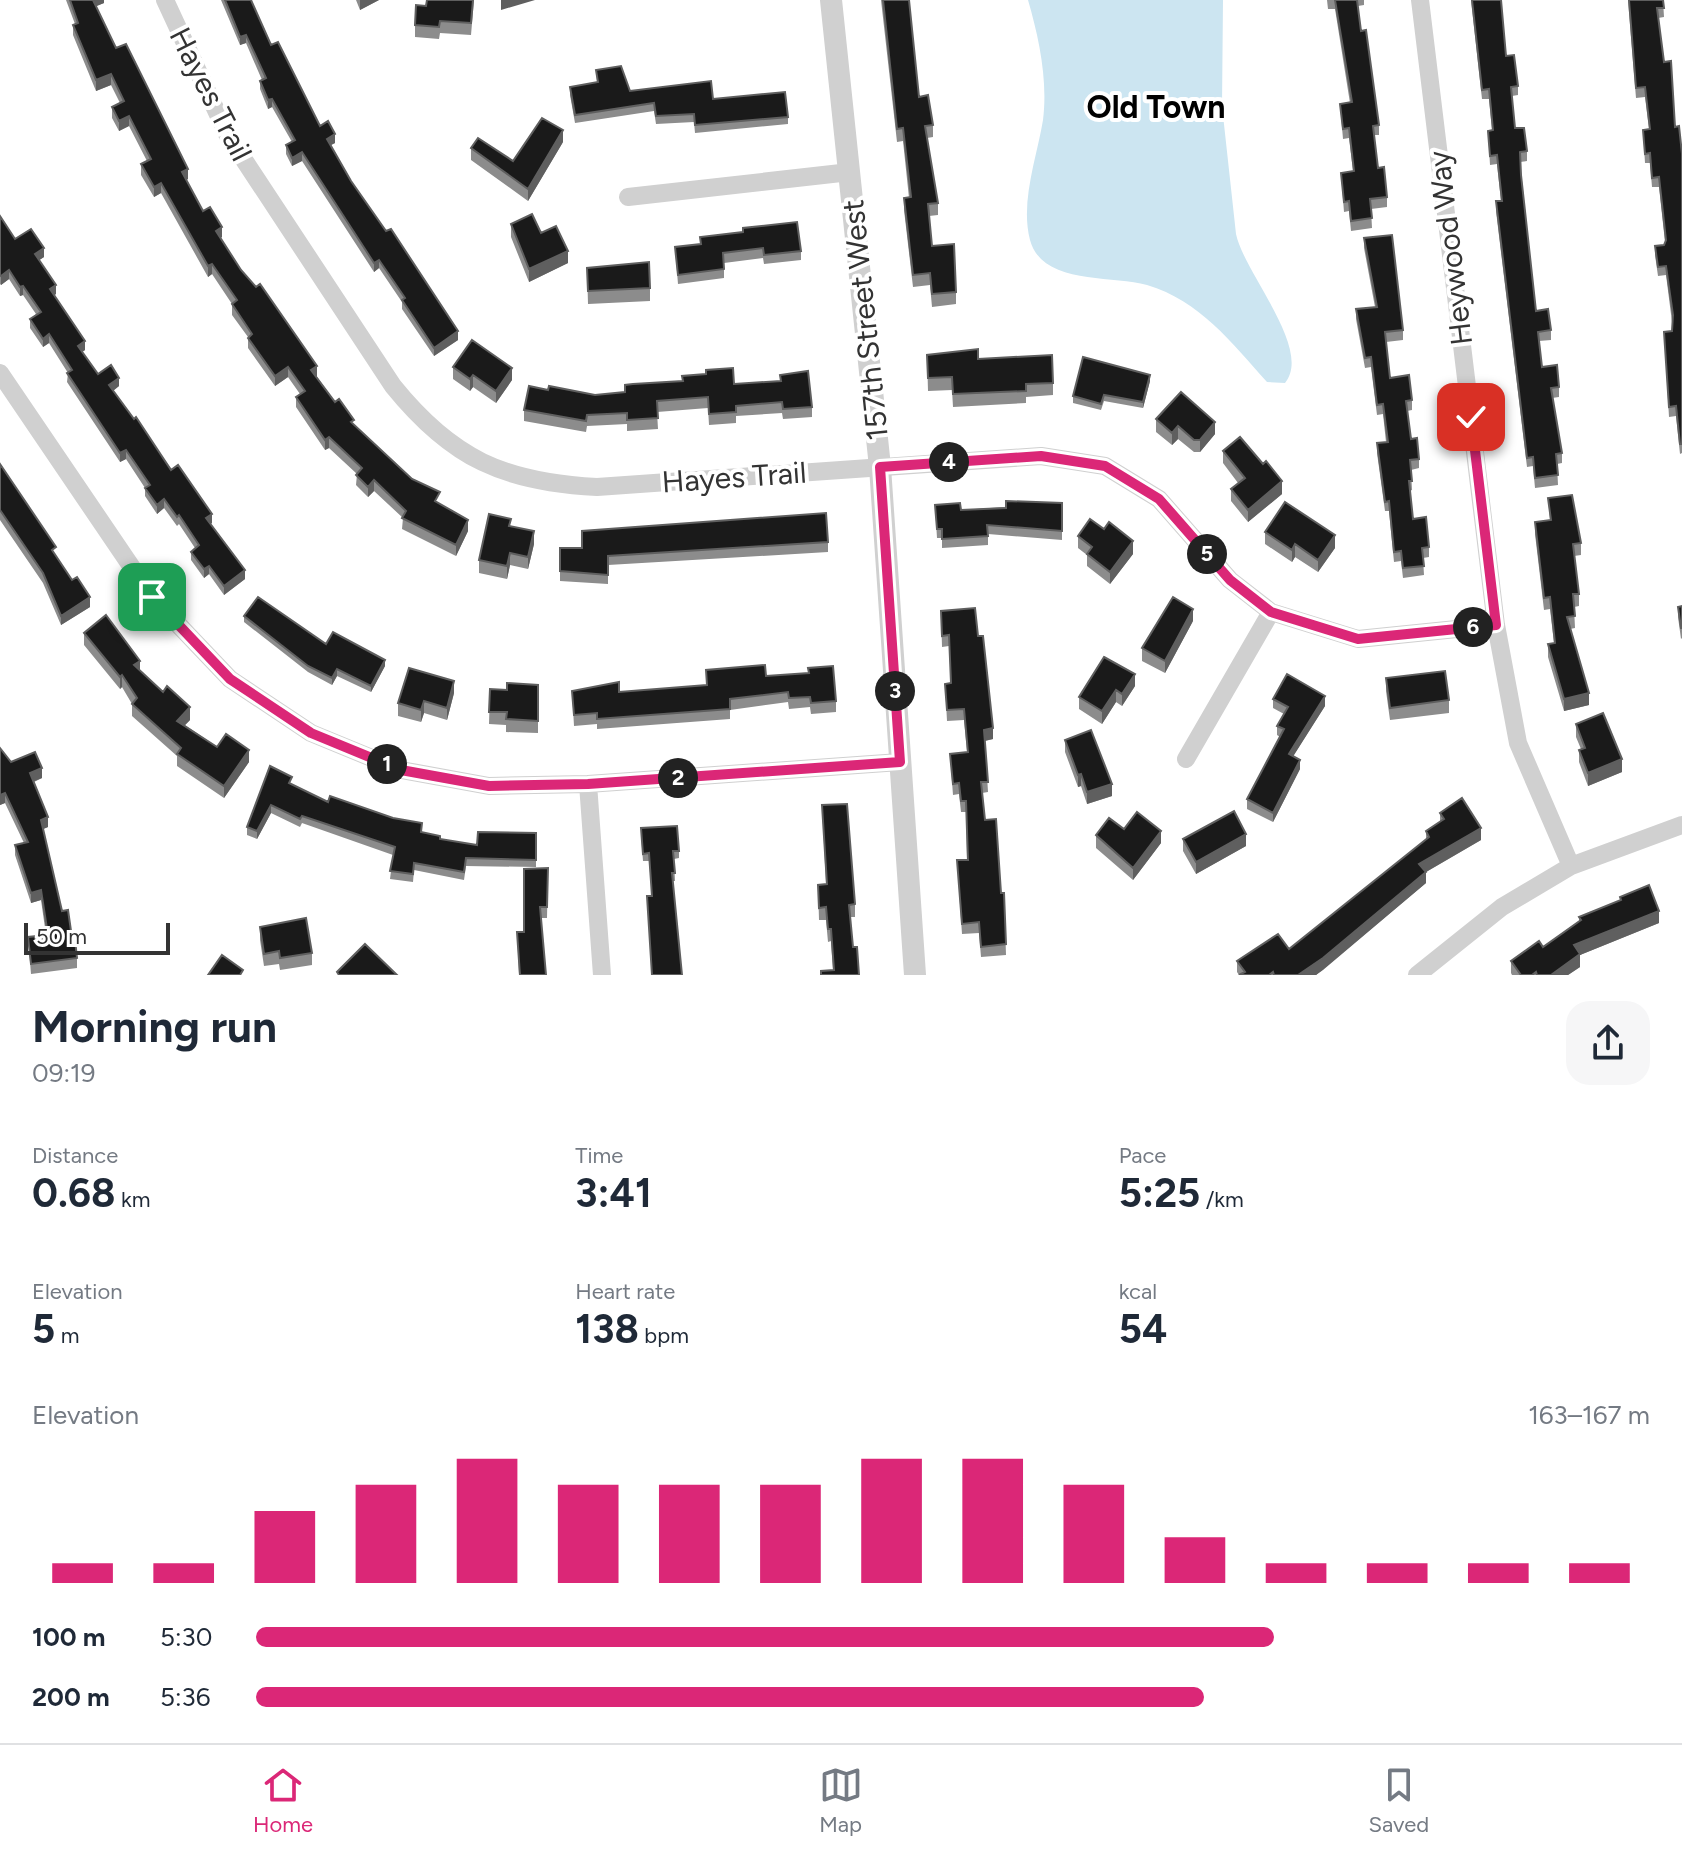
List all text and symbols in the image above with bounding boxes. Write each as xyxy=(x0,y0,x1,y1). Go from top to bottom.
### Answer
street label: Hayes Trail xyxy=(162,21,260,167)
district label: Old Town xyxy=(1086,88,1226,126)
street label: Heywood Way xyxy=(1420,148,1480,347)
street label: 157th Street West xyxy=(834,198,896,442)
pin xyxy=(1437,383,1505,451)
icon: check xyxy=(1449,395,1493,439)
pin: 4 xyxy=(929,442,969,482)
text: 4 xyxy=(942,448,956,475)
street label: Hayes Trail xyxy=(660,453,808,501)
pin: 5 xyxy=(1187,534,1227,574)
text: 5 xyxy=(1201,540,1213,567)
pin xyxy=(118,563,186,631)
icon: arrive xyxy=(130,575,174,619)
pin: 6 xyxy=(1453,607,1493,647)
text: 6 xyxy=(1467,613,1479,640)
pin: 3 xyxy=(875,671,915,711)
text: 3 xyxy=(889,677,901,704)
pin: 1 xyxy=(367,744,407,784)
text: 1 xyxy=(382,750,392,777)
pin: 2 xyxy=(658,758,698,798)
text: 2 xyxy=(672,764,684,791)
scale bar xyxy=(24,919,170,955)
text: 50 m xyxy=(36,923,87,950)
text: Morning run xyxy=(32,1000,277,1053)
button: share xyxy=(1566,1001,1650,1085)
text: 09:19 xyxy=(32,1057,95,1089)
text: Distance xyxy=(32,1142,118,1169)
text: Time xyxy=(575,1142,623,1169)
text: Pace xyxy=(1119,1142,1166,1169)
text: 0.68 xyxy=(32,1169,116,1217)
text: 3:41 xyxy=(575,1169,652,1217)
text: 5:25 xyxy=(1119,1169,1200,1217)
text: km xyxy=(116,1186,150,1213)
text: /km xyxy=(1200,1186,1244,1213)
text: Elevation xyxy=(32,1278,122,1305)
text: Heart rate xyxy=(575,1278,675,1305)
text: kcal xyxy=(1119,1278,1157,1305)
text: 5 xyxy=(32,1305,55,1353)
text: 138 xyxy=(575,1305,639,1353)
text: 54 xyxy=(1119,1305,1167,1353)
text: m xyxy=(55,1322,79,1349)
text: bpm xyxy=(639,1322,689,1349)
text: Elevation xyxy=(32,1399,139,1431)
text: 163–167 m xyxy=(1528,1399,1650,1431)
text: 100 m xyxy=(32,1621,106,1653)
text: 5:30 xyxy=(160,1621,212,1653)
text: 200 m xyxy=(32,1681,110,1713)
text: 5:36 xyxy=(160,1681,210,1713)
tab: Home xyxy=(253,1763,313,1838)
tab: Map xyxy=(819,1763,863,1838)
tab: Saved xyxy=(1368,1763,1429,1838)

